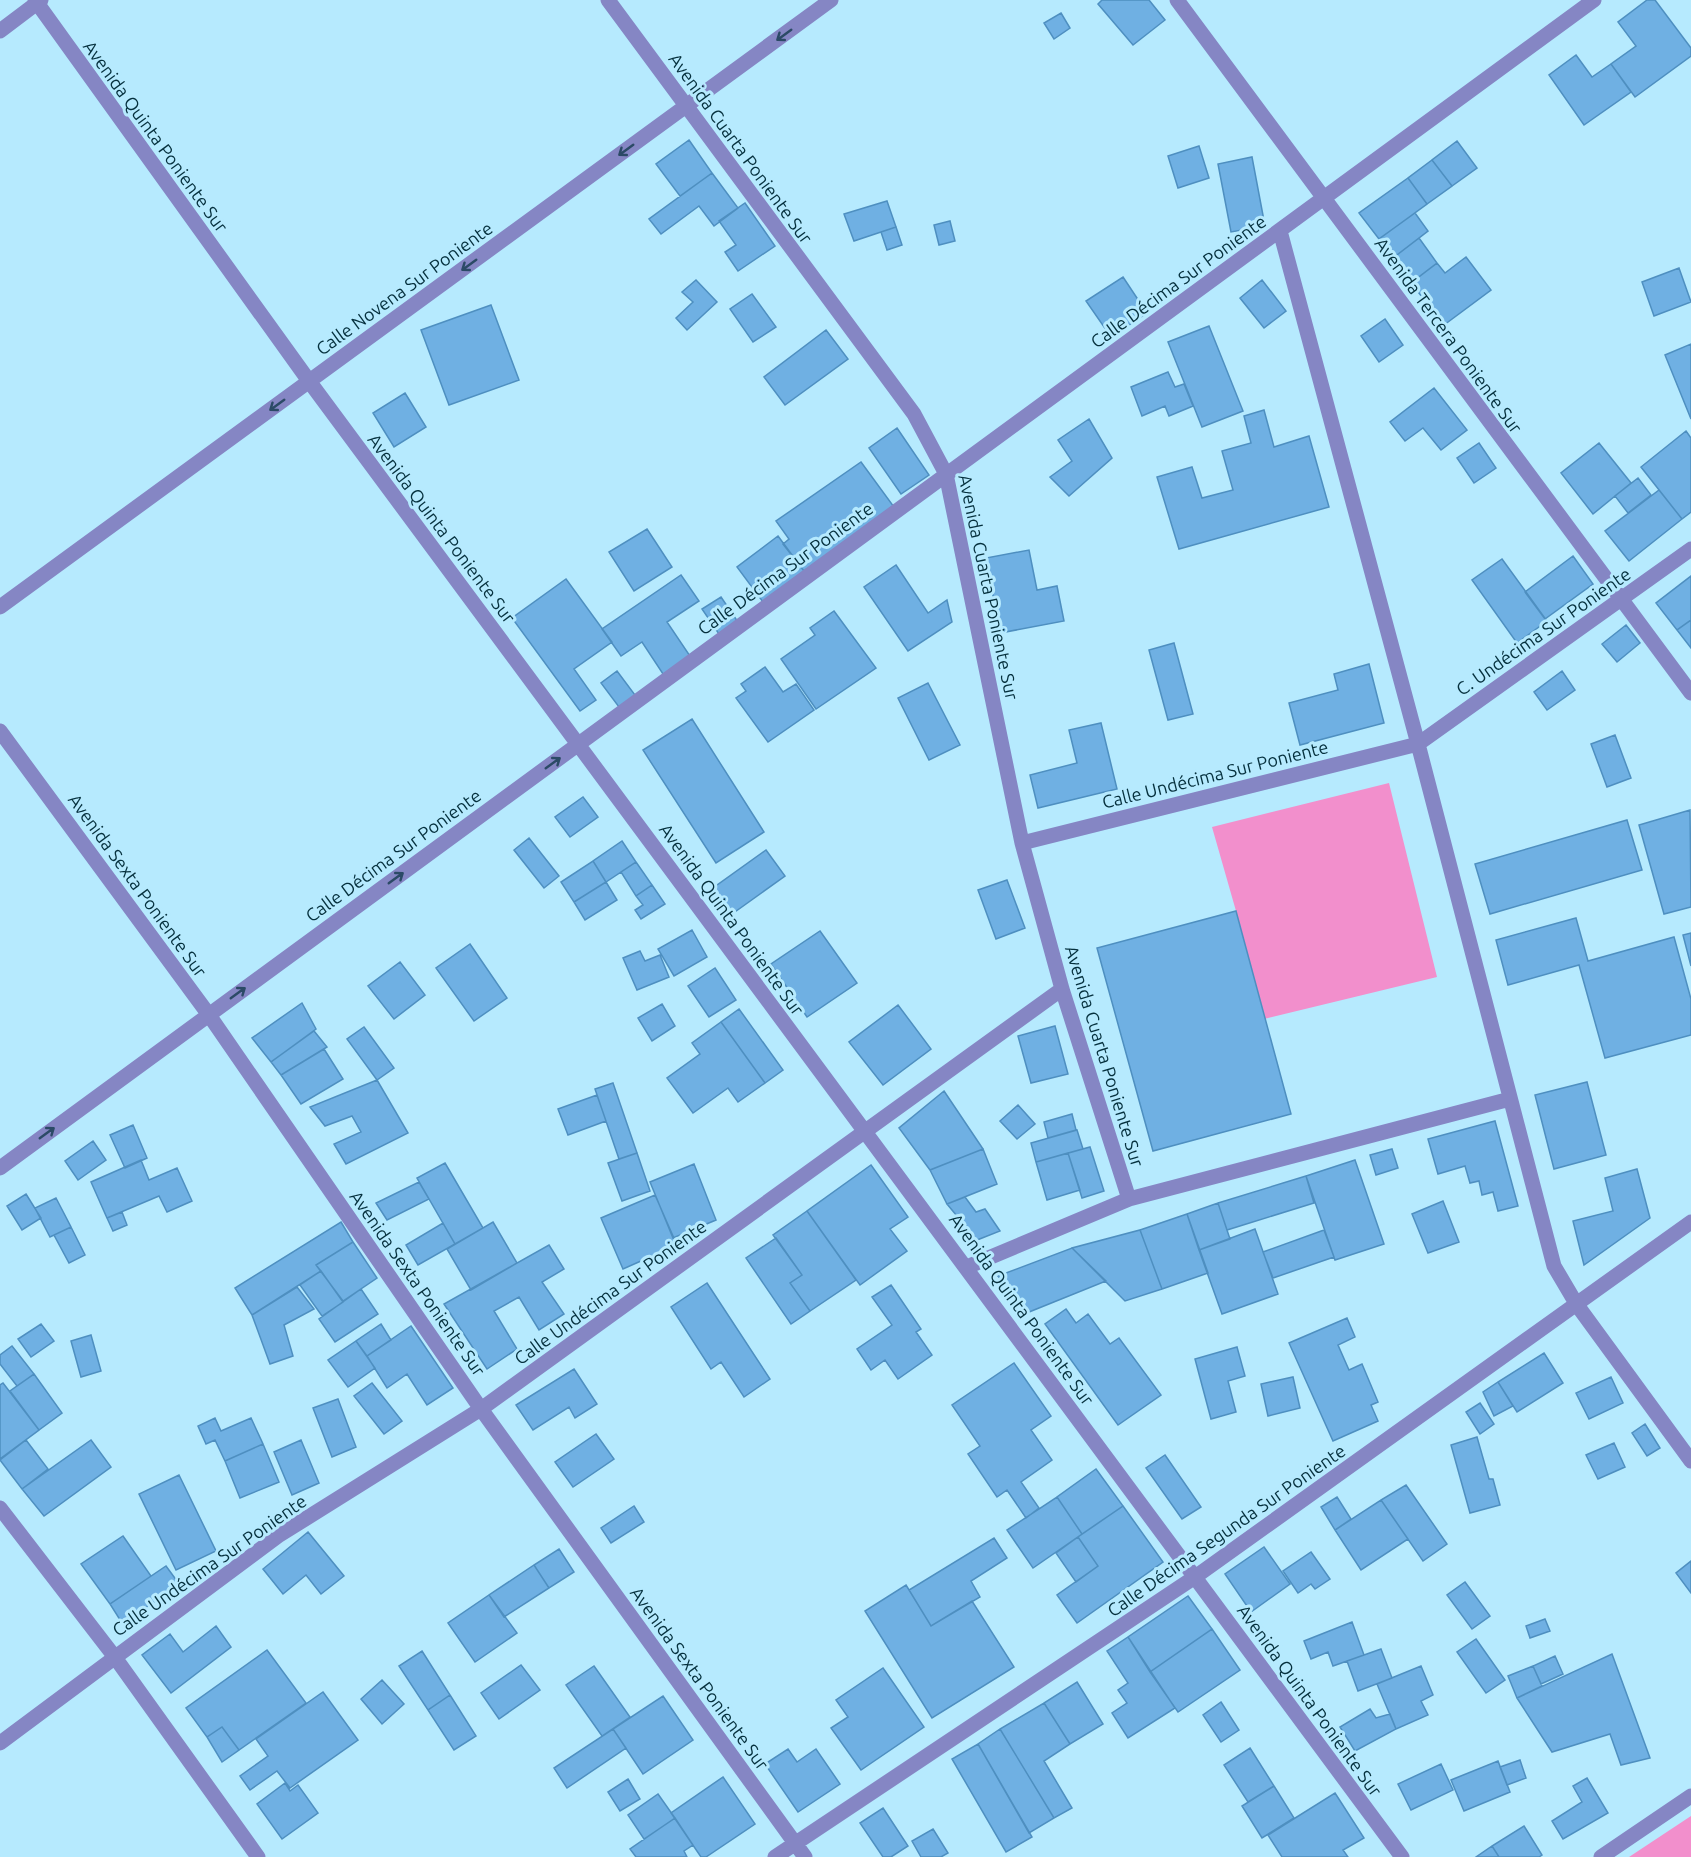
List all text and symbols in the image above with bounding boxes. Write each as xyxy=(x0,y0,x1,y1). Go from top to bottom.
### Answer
one-way arrow xyxy=(776,28,792,41)
street label: Avenida Quinta Poniente Sur xyxy=(79,36,232,236)
street label: Avenida Cuarta Poniente Sur xyxy=(665,49,817,247)
one-way arrow xyxy=(619,144,635,156)
street label: Calle Décima Sur Poniente xyxy=(1086,211,1270,351)
street label: Calle Novena Sur Poniente xyxy=(312,217,496,359)
street label: Avenida Tercera Poniente Sur xyxy=(1371,233,1527,437)
one-way arrow xyxy=(461,259,477,271)
one-way arrow xyxy=(270,398,286,411)
street label: Avenida Quinta Poniente Sur xyxy=(364,429,520,627)
street label: Avenida Cuarta Poniente Sur xyxy=(955,472,1023,702)
street label: Calle Décima Sur Poniente xyxy=(693,498,877,638)
street label: C. Undécima Sur Poniente xyxy=(1452,563,1634,699)
street label: Calle Undécima Sur Poniente xyxy=(1100,736,1330,812)
one-way arrow xyxy=(544,756,560,769)
street label: Calle Décima Sur Poniente xyxy=(301,785,485,925)
street label: Avenida Sexta Poniente Sur xyxy=(65,790,211,980)
street label: Avenida Quinta Poniente Sur xyxy=(655,819,808,1019)
one-way arrow xyxy=(387,872,403,884)
street label: Avenida Cuarta Poniente Sur xyxy=(1062,943,1148,1169)
one-way arrow xyxy=(230,987,246,999)
one-way arrow xyxy=(39,1127,55,1139)
street label: Avenida Sexta Poniente Sur xyxy=(346,1187,490,1379)
street label: Avenida Quinta Poniente Sur xyxy=(945,1209,1098,1409)
street label: Calle Undécima Sur Poniente xyxy=(510,1216,710,1368)
street label: Calle Décima Segunda Sur Poniente xyxy=(1103,1440,1349,1620)
street label: Calle Undécima Sur Poniente xyxy=(108,1490,310,1640)
street label: Avenida Sexta Poniente Sur xyxy=(627,1583,773,1773)
street label: Avenida Quinta Poniente Sur xyxy=(1233,1600,1386,1800)

